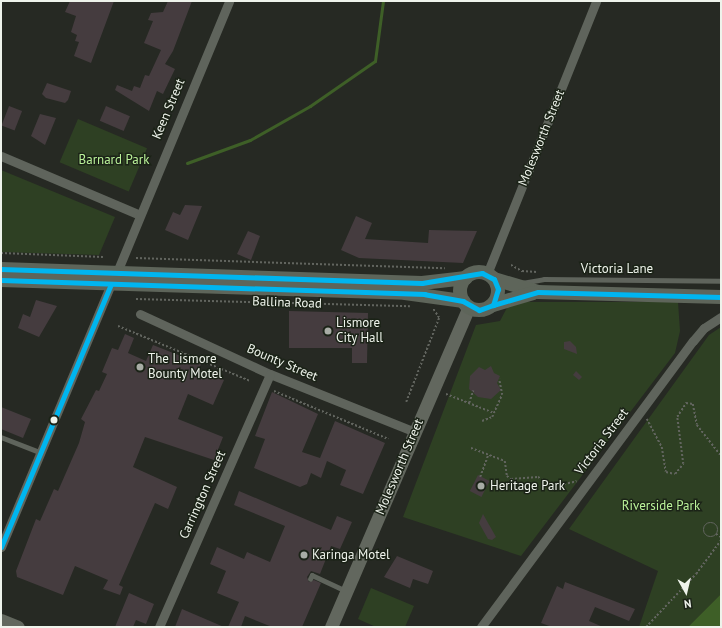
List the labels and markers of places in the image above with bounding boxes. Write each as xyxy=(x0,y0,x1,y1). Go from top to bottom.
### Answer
place label: Lismore City Hall xyxy=(336,316,384,347)
marker: Lismore City Hall xyxy=(323,326,333,336)
place label: The Lismore Bounty Motel xyxy=(148,352,223,383)
marker: The Lismore Bounty Motel xyxy=(135,362,145,372)
unlabelled marker xyxy=(49,415,59,425)
place label: Heritage Park xyxy=(490,478,565,494)
marker: Heritage Park xyxy=(475,480,487,492)
place label: Karinga Motel xyxy=(312,547,390,563)
marker: Karinga Motel xyxy=(299,550,309,560)

